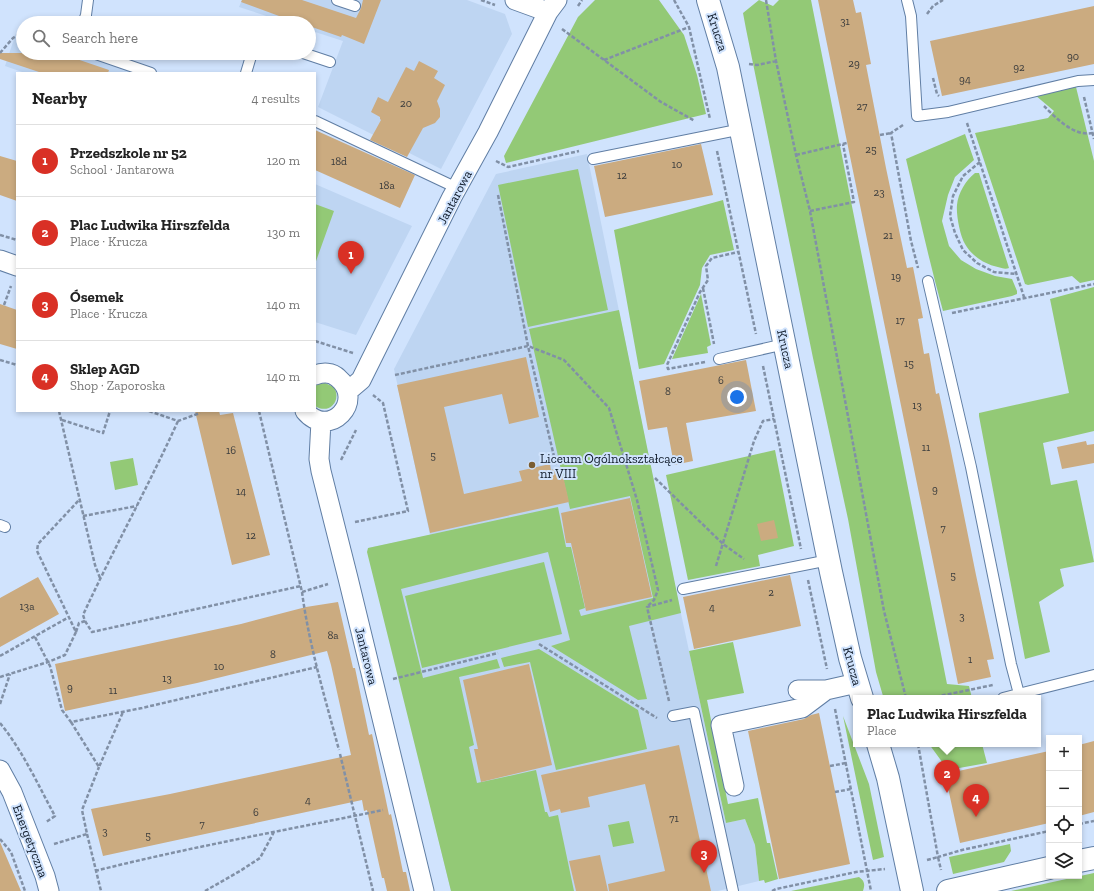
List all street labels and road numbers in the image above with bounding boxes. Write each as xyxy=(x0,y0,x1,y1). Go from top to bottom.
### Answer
street label: Krucza xyxy=(704,11,731,54)
street label: Jantarowa xyxy=(434,167,475,227)
street label: Krucza xyxy=(774,328,797,371)
street label: Jantarowa xyxy=(352,626,381,687)
street label: Krucza xyxy=(840,645,865,688)
street label: Energetyczna xyxy=(10,803,52,880)

